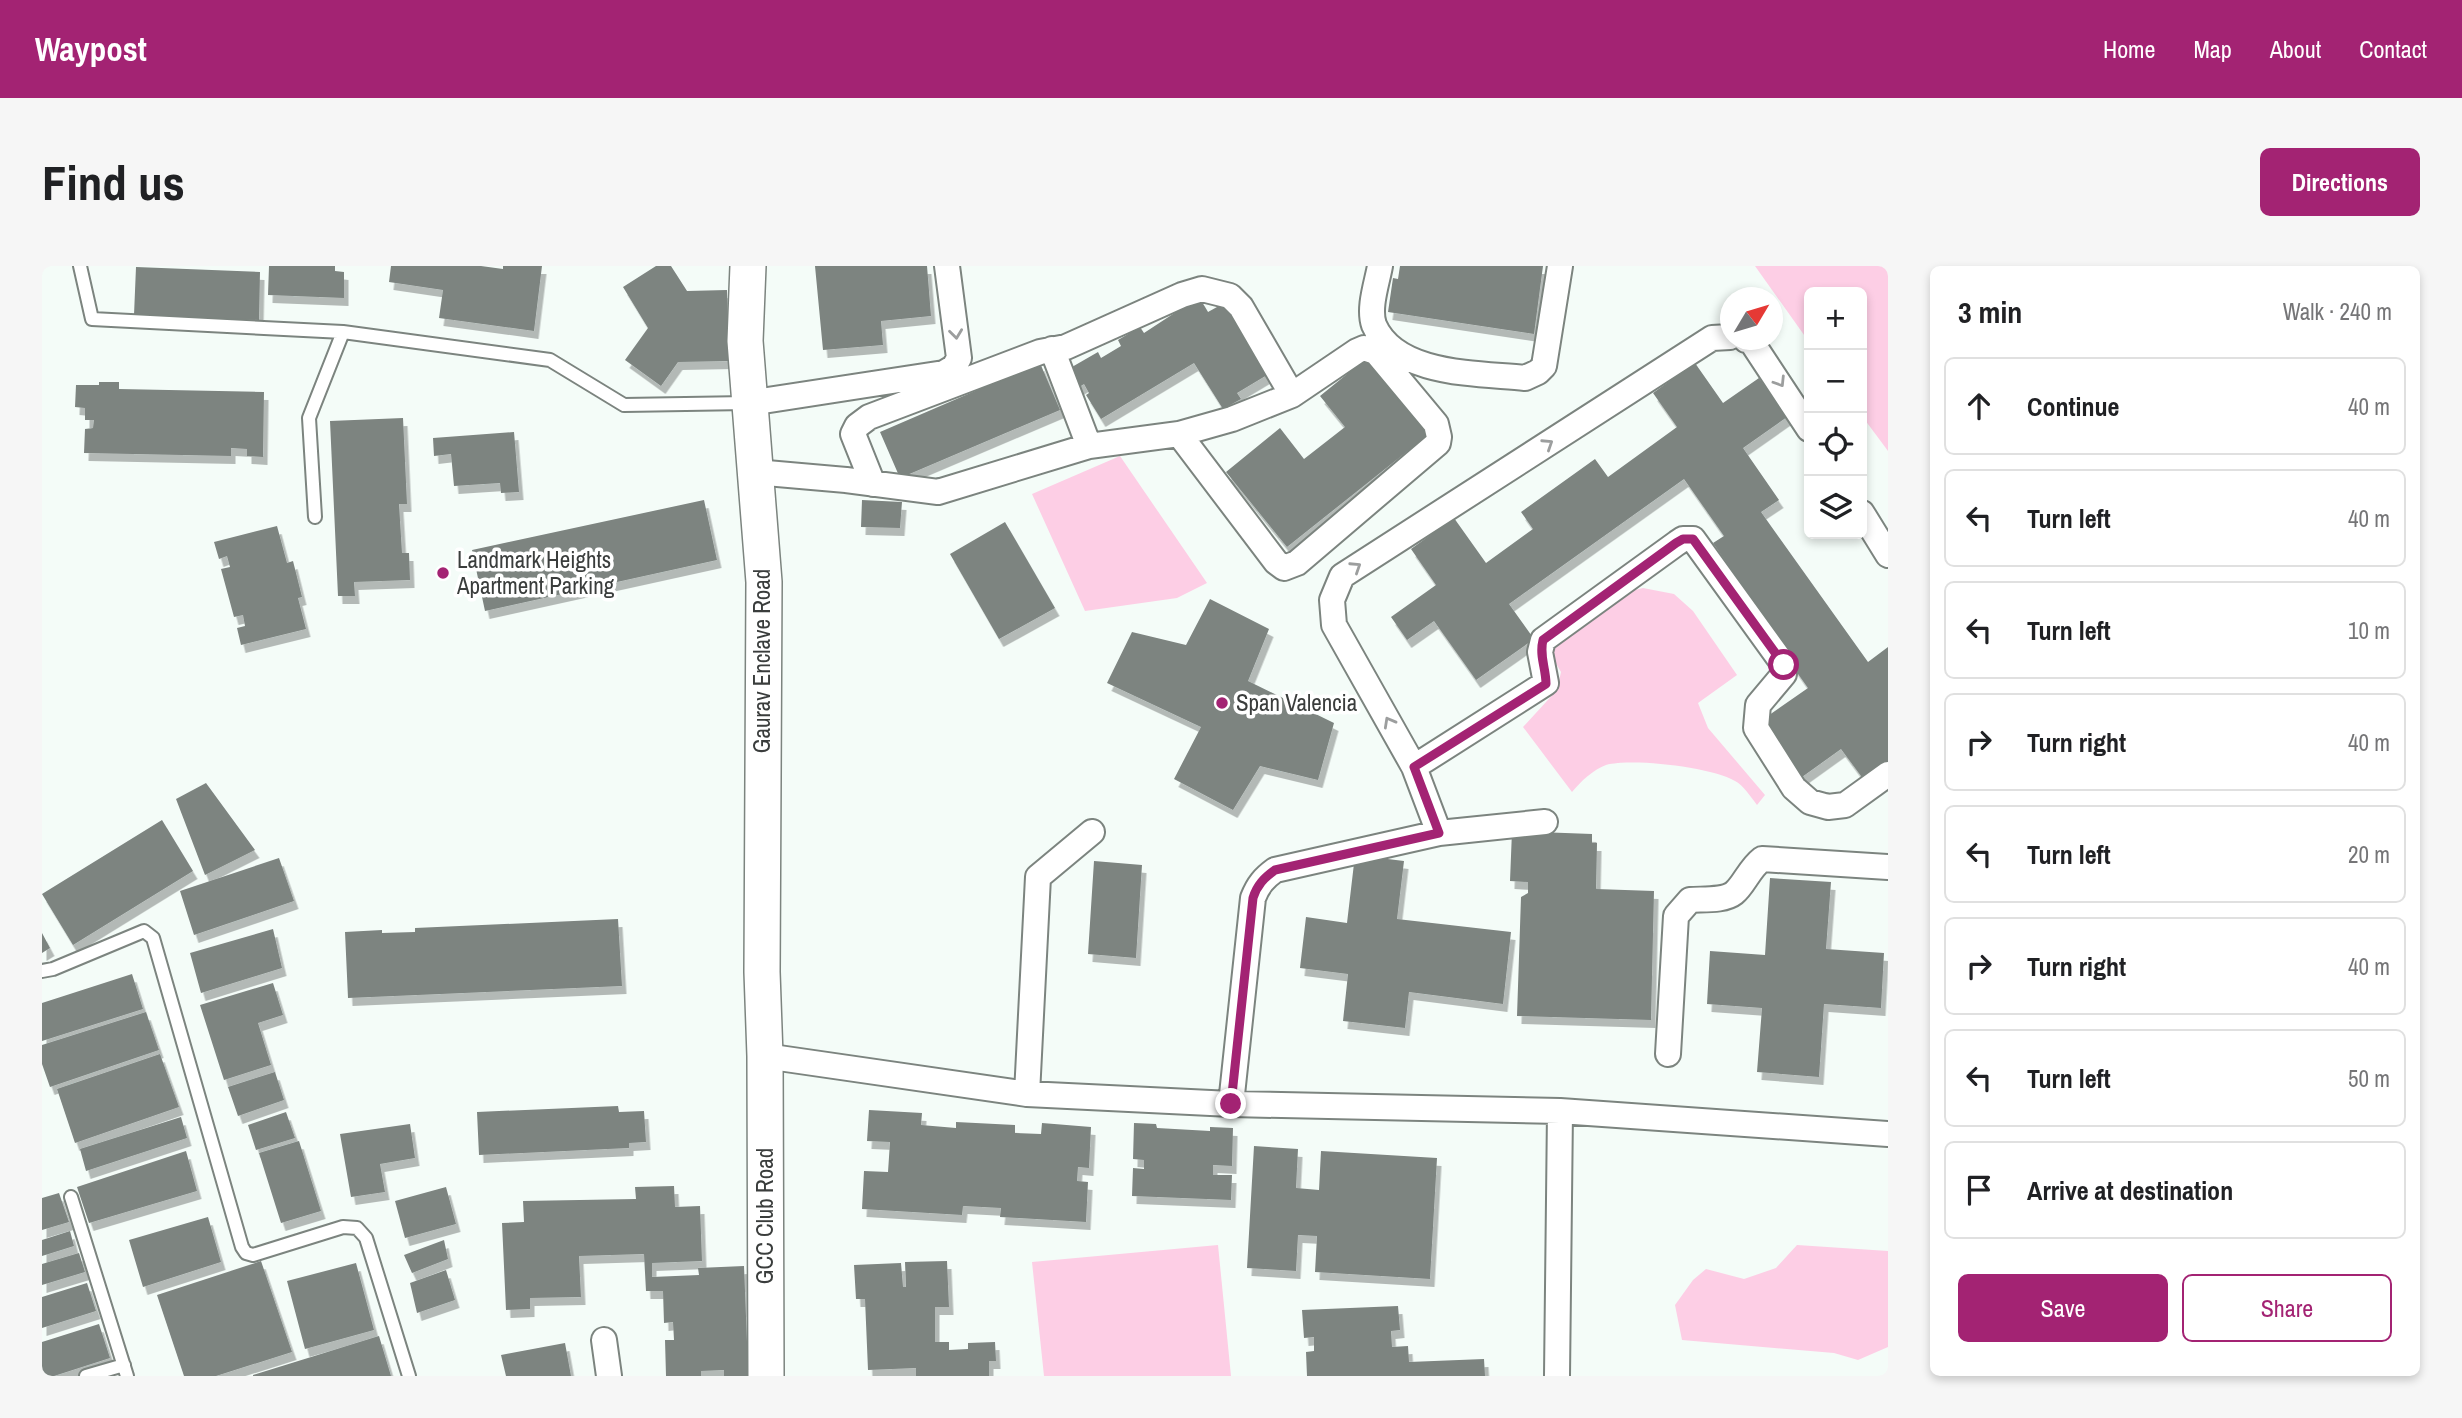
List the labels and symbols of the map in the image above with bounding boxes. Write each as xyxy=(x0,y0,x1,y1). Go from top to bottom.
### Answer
north arrow xyxy=(1720,287,1783,350)
one-way arrow xyxy=(948,328,963,340)
one-way arrow xyxy=(1771,374,1784,387)
one-way arrow xyxy=(1540,439,1553,452)
place label: Landmark Heights Apartment Parking xyxy=(456,544,615,601)
one-way arrow xyxy=(1349,562,1362,575)
marker: Landmark Heights Apartment Parking xyxy=(435,565,451,581)
street label: Gaurav Enclave Road xyxy=(746,569,777,753)
route start xyxy=(1768,649,1799,680)
place label: Span Valencia xyxy=(1236,687,1358,718)
marker: Span Valencia xyxy=(1214,695,1230,711)
one-way arrow xyxy=(1384,717,1397,730)
route end xyxy=(1215,1088,1246,1119)
street label: GCC Club Road xyxy=(749,1148,780,1284)

